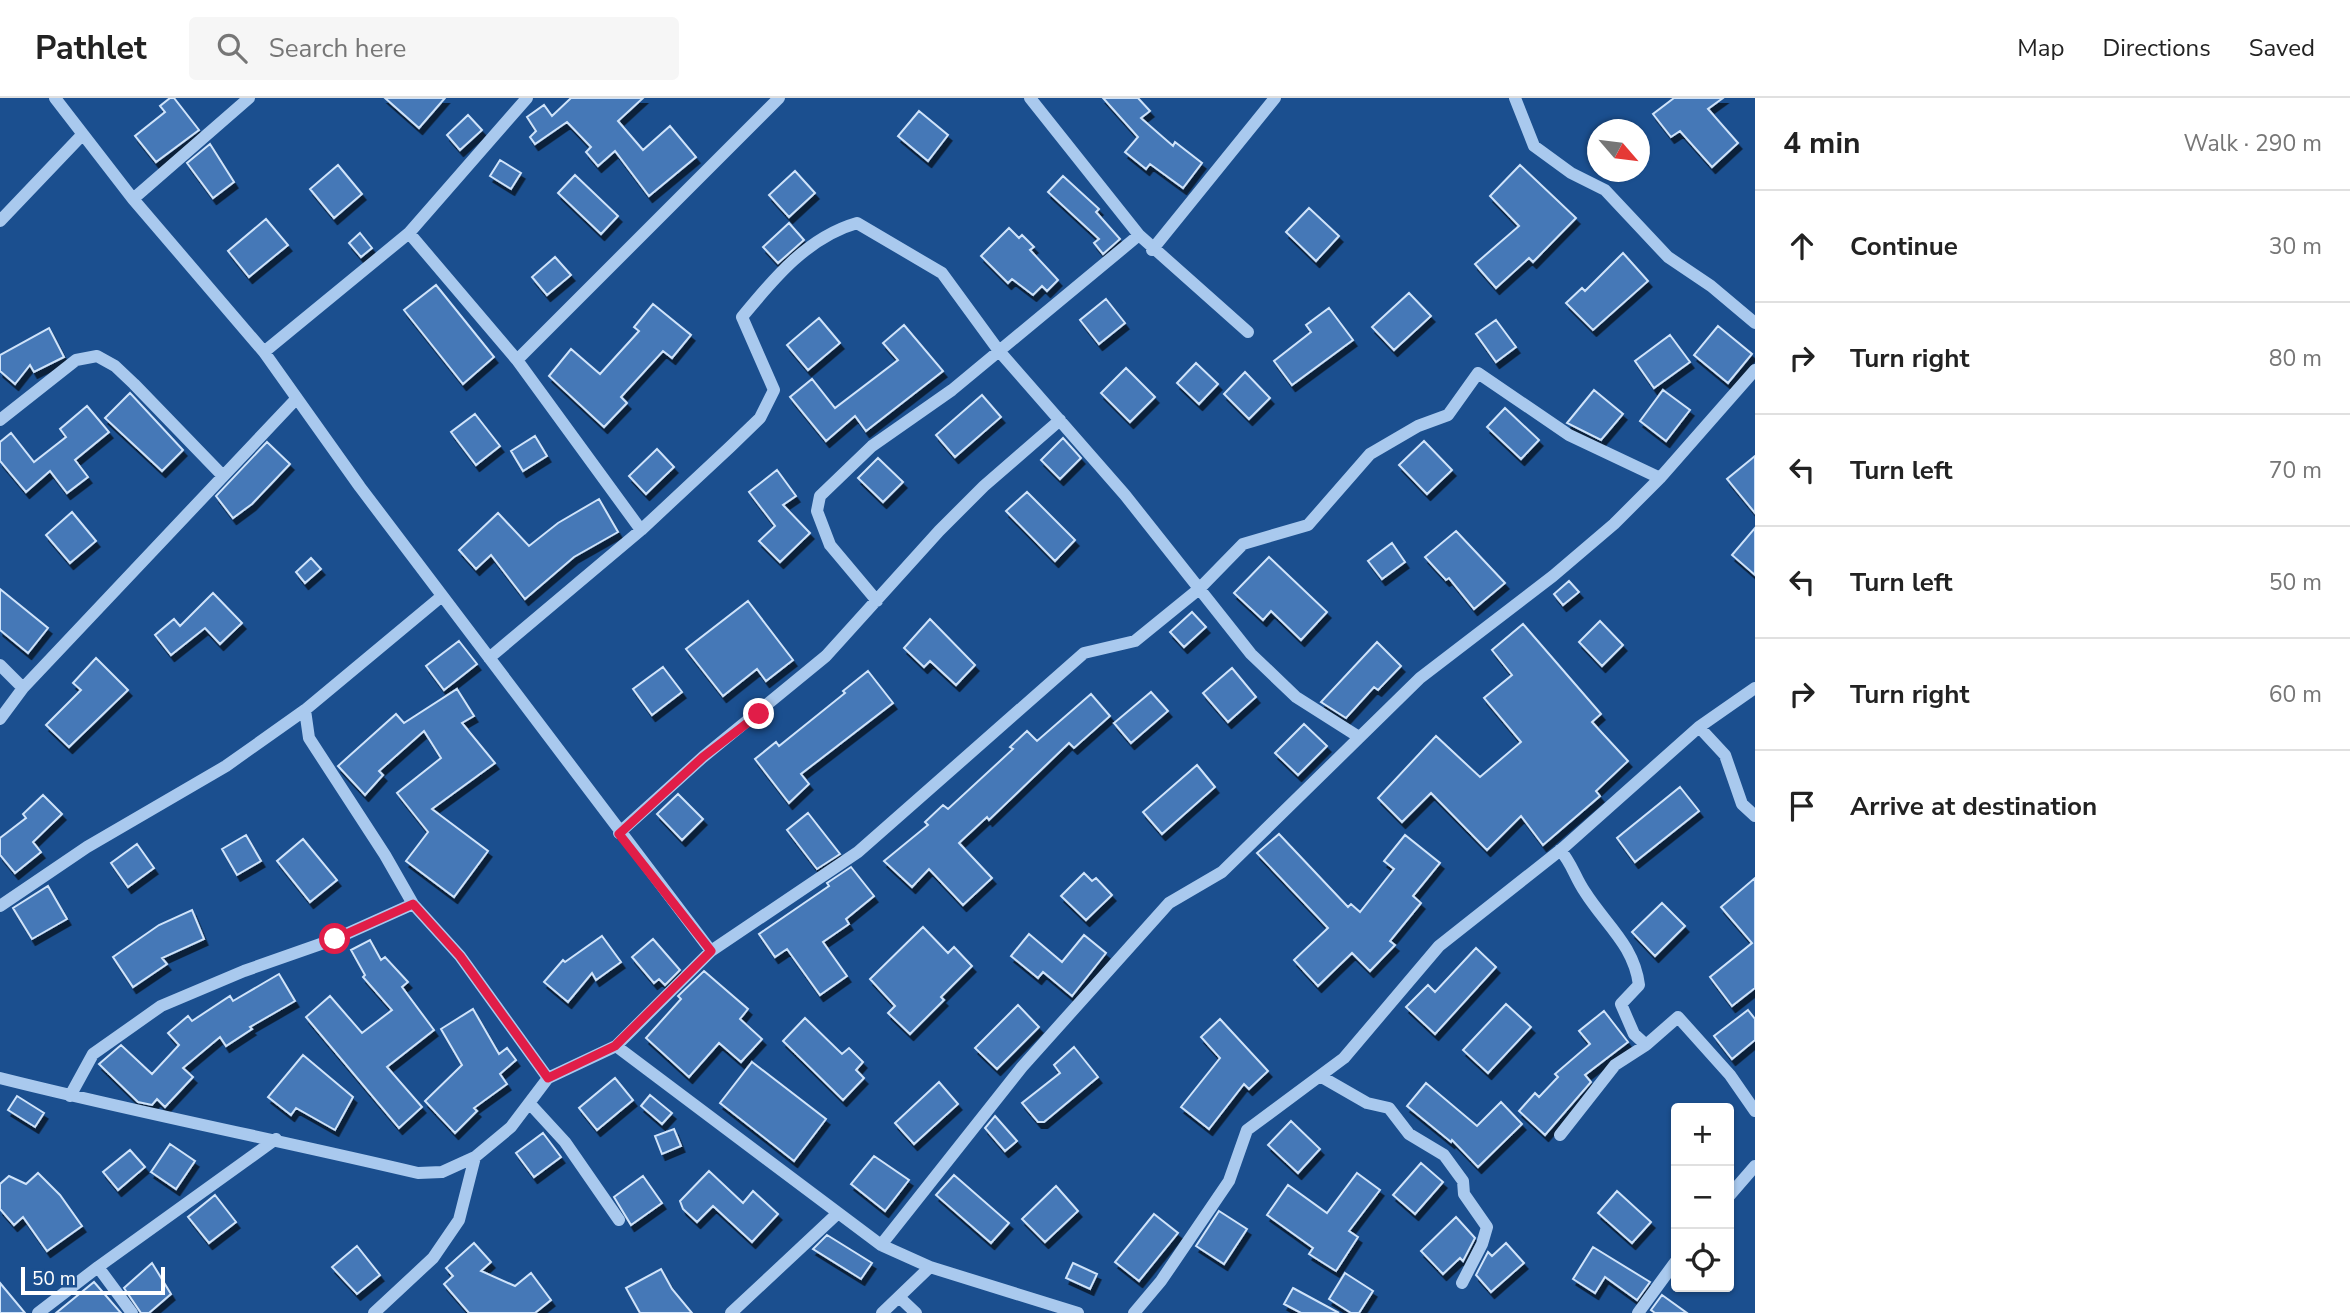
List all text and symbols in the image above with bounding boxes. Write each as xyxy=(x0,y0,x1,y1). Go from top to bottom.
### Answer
search box xyxy=(189,17,679,80)
text: Pathlet xyxy=(35,26,147,71)
icon: search xyxy=(213,29,251,67)
text: Search here xyxy=(269,31,406,66)
text: Map xyxy=(2017,32,2064,64)
text: Directions xyxy=(2102,32,2211,64)
text: Saved xyxy=(2249,32,2315,64)
north arrow xyxy=(1587,119,1650,182)
text: 4 min xyxy=(1783,123,1861,164)
text: Walk · 290 m xyxy=(2183,128,2322,159)
icon: ahead xyxy=(1783,227,1821,265)
text: Continue xyxy=(1850,229,1958,264)
text: 30 m xyxy=(2269,231,2322,262)
icon: right xyxy=(1783,339,1821,377)
text: Turn right xyxy=(1850,341,1969,376)
text: 80 m xyxy=(2269,343,2322,374)
icon: left xyxy=(1783,451,1821,489)
text: Turn left xyxy=(1850,453,1953,488)
text: 70 m xyxy=(2269,455,2322,486)
icon: left xyxy=(1783,563,1821,601)
text: Turn left xyxy=(1850,565,1953,600)
text: 50 m xyxy=(2269,567,2322,598)
icon: right xyxy=(1783,675,1821,713)
text: Turn right xyxy=(1850,677,1969,712)
text: 60 m xyxy=(2269,679,2322,710)
route end xyxy=(743,698,774,729)
icon: arrive xyxy=(1783,787,1821,825)
text: Arrive at destination xyxy=(1850,789,2097,824)
route start xyxy=(319,923,350,954)
map controls xyxy=(1671,1103,1734,1292)
button: + xyxy=(1671,1103,1734,1166)
button: − xyxy=(1671,1166,1734,1229)
button: locate xyxy=(1671,1229,1734,1292)
scale bar xyxy=(21,1264,164,1296)
text: 50 m xyxy=(32,1266,76,1292)

